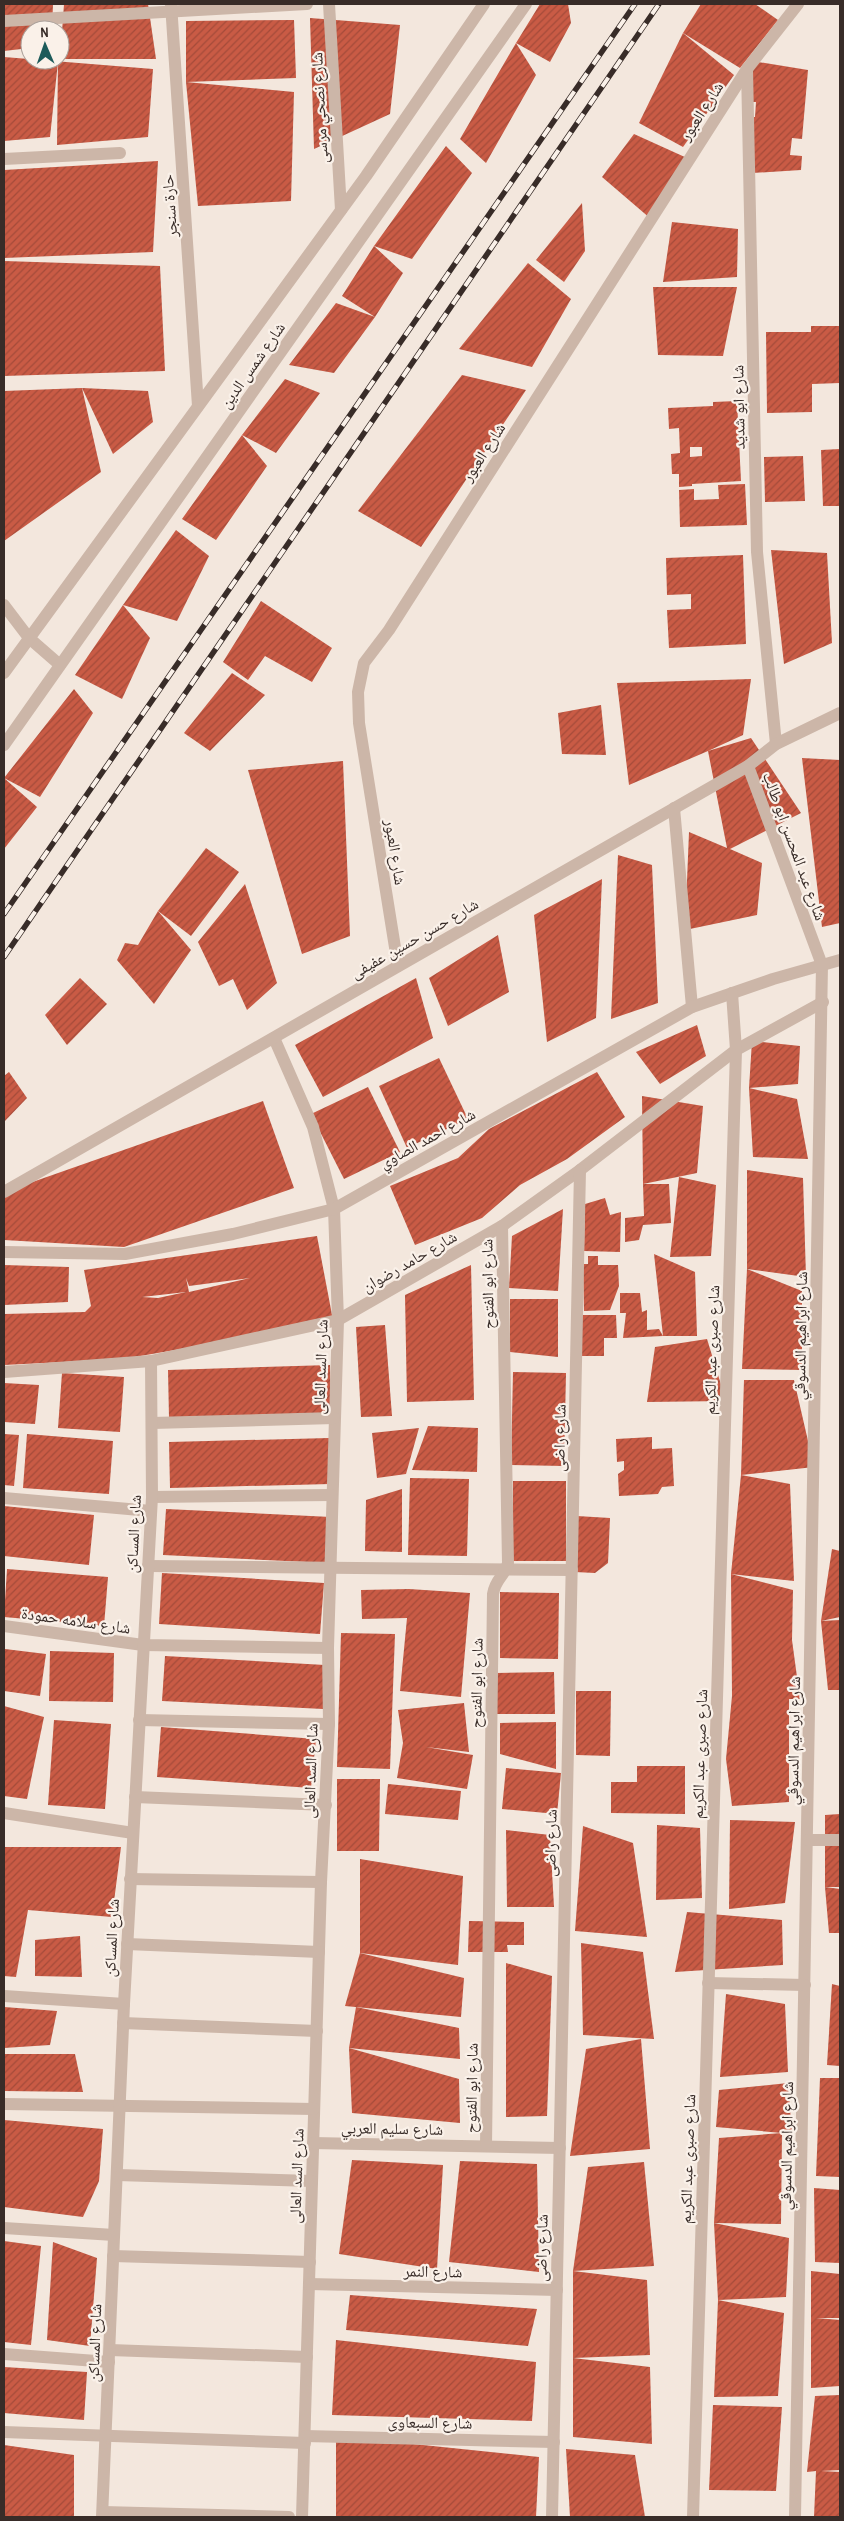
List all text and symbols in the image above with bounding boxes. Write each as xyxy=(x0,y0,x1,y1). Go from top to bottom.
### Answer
north arrow xyxy=(20,20,70,70)
text: N xyxy=(40,23,49,41)
street label: شارع نصحي مرسى xyxy=(305,52,335,164)
street label: شارع العبور xyxy=(673,77,728,146)
street label: حارة سنجر xyxy=(156,174,182,239)
street label: شارع شمس الدين xyxy=(214,317,290,413)
street label: شارع ابو شديد xyxy=(726,365,750,449)
street label: شارع العبور xyxy=(455,418,510,487)
street label: شارع عبد المحسن ابو طالب xyxy=(758,769,832,923)
street label: شارع العبور xyxy=(380,817,412,886)
street label: شارع حسن حسين عفيفى xyxy=(346,892,482,984)
street label: شارع احمد الصاوي xyxy=(375,1102,480,1175)
street label: شارع حامد رضوان xyxy=(357,1225,461,1297)
street label: شارع ابو الفتوح xyxy=(475,1239,499,1329)
street label: شارع ابراهيم الدسوقي xyxy=(788,1271,814,1401)
street label: شارع صبرى عبد الكريم xyxy=(698,1285,724,1415)
street label: شارع السد العالى xyxy=(307,1319,333,1415)
street label: شارع راضى xyxy=(547,1404,571,1472)
street label: شارع المساكن xyxy=(120,1494,146,1574)
street label: شارع سلامه حمودة xyxy=(20,1601,132,1639)
street label: شارع ابو الفتوح xyxy=(464,1638,488,1728)
street label: شارع ابراهيم الدسوقي xyxy=(781,1676,807,1806)
street label: شارع صبرى عبد الكريم xyxy=(686,1689,712,1819)
street label: شارع السد العالى xyxy=(297,1723,323,1819)
street label: شارع راضى xyxy=(538,1809,562,1877)
street label: شارع المساكن xyxy=(98,1898,124,1978)
street label: شارع ابو الفتوح xyxy=(459,2043,483,2133)
street label: شارع ابراهيم الدسوقي xyxy=(774,2081,800,2211)
street label: شارع صبرى عبد الكريم xyxy=(674,2094,700,2224)
street label: شارع سليم العربي xyxy=(341,2116,443,2142)
street label: شارع السد العالى xyxy=(283,2128,309,2224)
street label: شارع راضى xyxy=(529,2214,553,2282)
street label: شارع النمر xyxy=(402,2259,463,2283)
street label: شارع المساكن xyxy=(82,2303,106,2383)
street label: شارع السبعاوى xyxy=(388,2410,472,2434)

